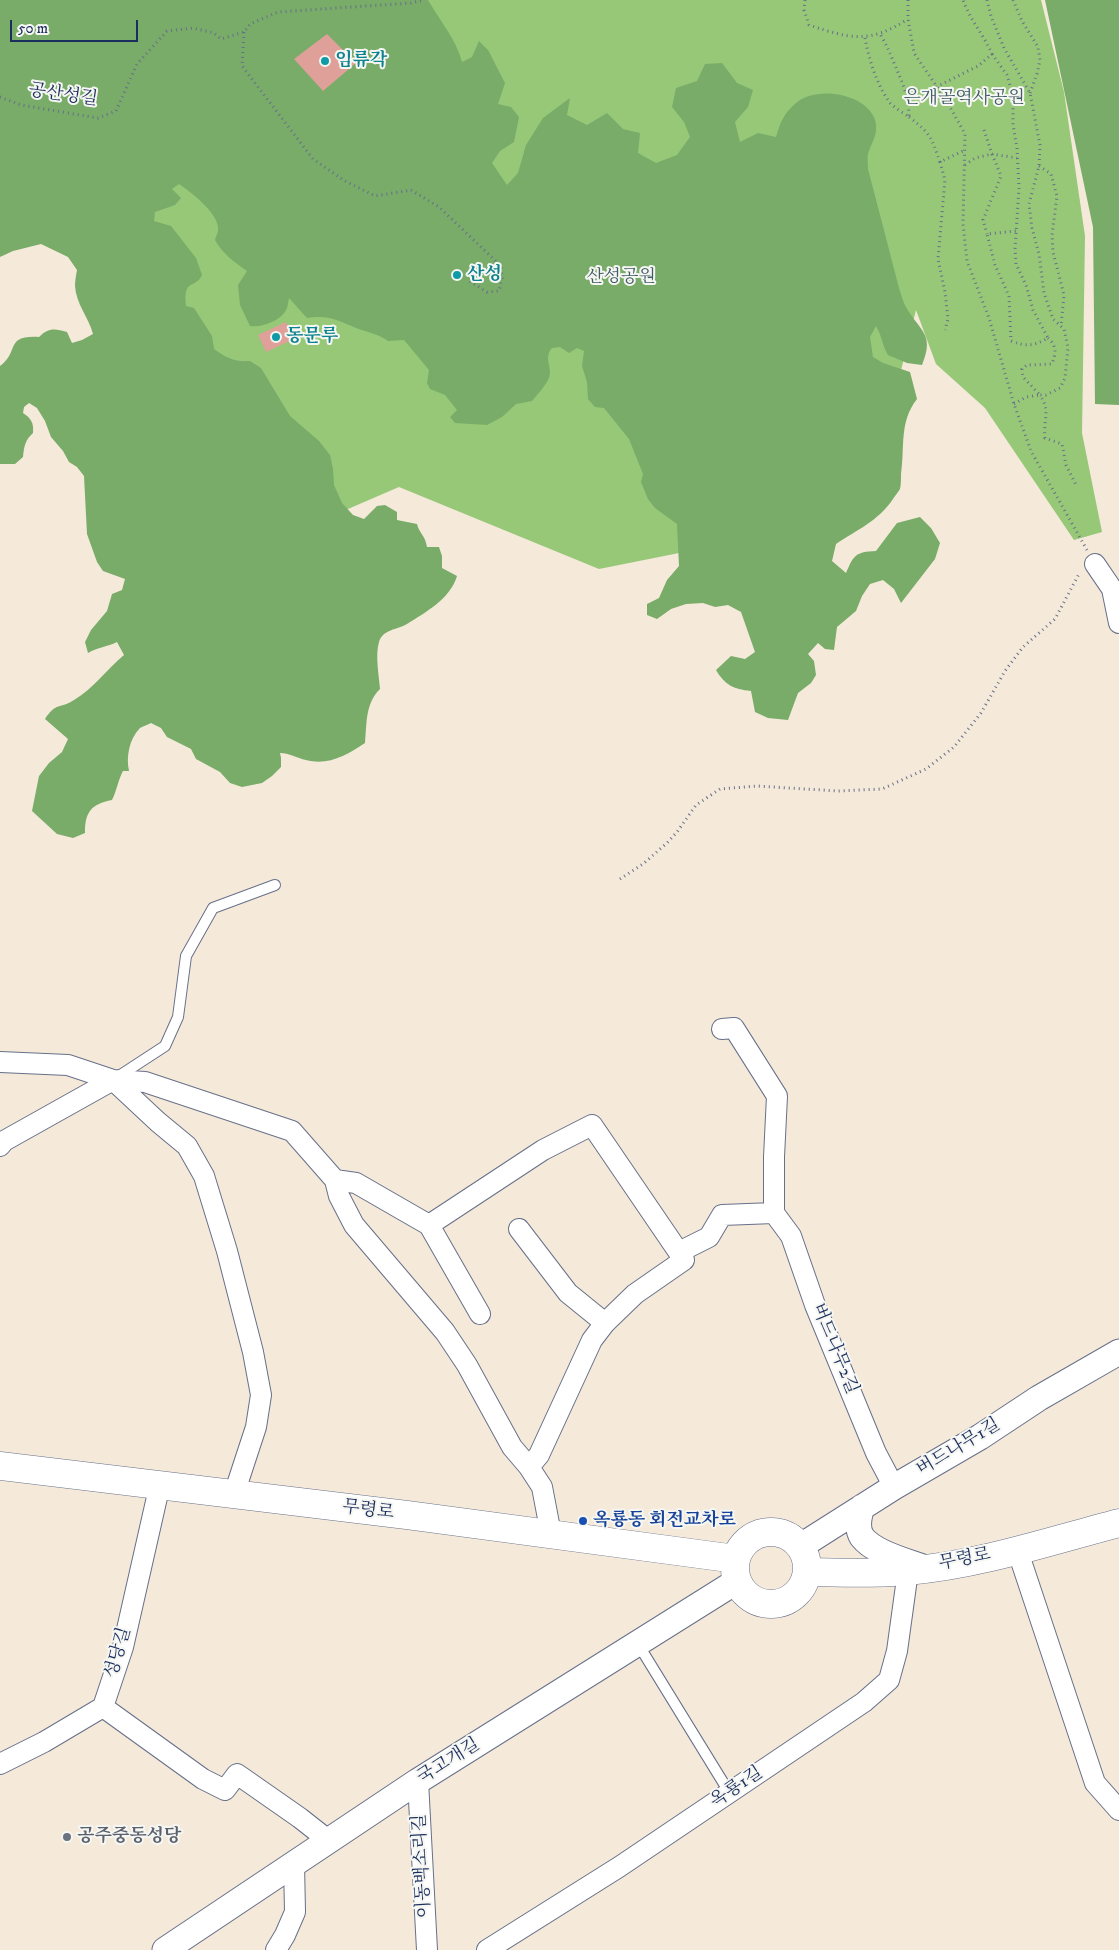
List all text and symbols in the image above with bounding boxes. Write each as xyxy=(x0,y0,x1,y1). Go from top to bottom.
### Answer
scale bar xyxy=(12,10,140,42)
text: 50 m xyxy=(18,19,48,38)
place label: 임류각 xyxy=(335,50,387,72)
marker: 임류각 xyxy=(319,55,331,67)
street label: 공산성길 xyxy=(27,80,99,112)
park label: 은개골역사공원 xyxy=(903,88,1025,110)
place label: 산성 xyxy=(467,264,502,286)
park label: 산성공원 xyxy=(586,267,656,289)
marker: 산성 xyxy=(451,269,463,281)
place label: 동문루 xyxy=(286,326,338,348)
marker: 동문루 xyxy=(270,331,282,343)
street label: 버드나무2길 xyxy=(806,1301,862,1397)
street label: 버드나무1길 xyxy=(913,1415,1005,1481)
street label: 무령로 xyxy=(341,1497,395,1525)
place label: 옥룡동 회전교차로 xyxy=(593,1510,736,1532)
marker: 옥룡동 회전교차로 xyxy=(577,1515,589,1527)
street label: 무령로 xyxy=(937,1544,993,1576)
street label: 성당길 xyxy=(101,1625,137,1681)
street label: 국고개길 xyxy=(414,1734,484,1790)
street label: 옥룡1길 xyxy=(707,1763,767,1813)
street label: 이동백소리길 xyxy=(409,1813,437,1919)
place label: 공주중동성당 xyxy=(77,1826,181,1848)
marker: 공주중동성당 xyxy=(61,1831,73,1843)

